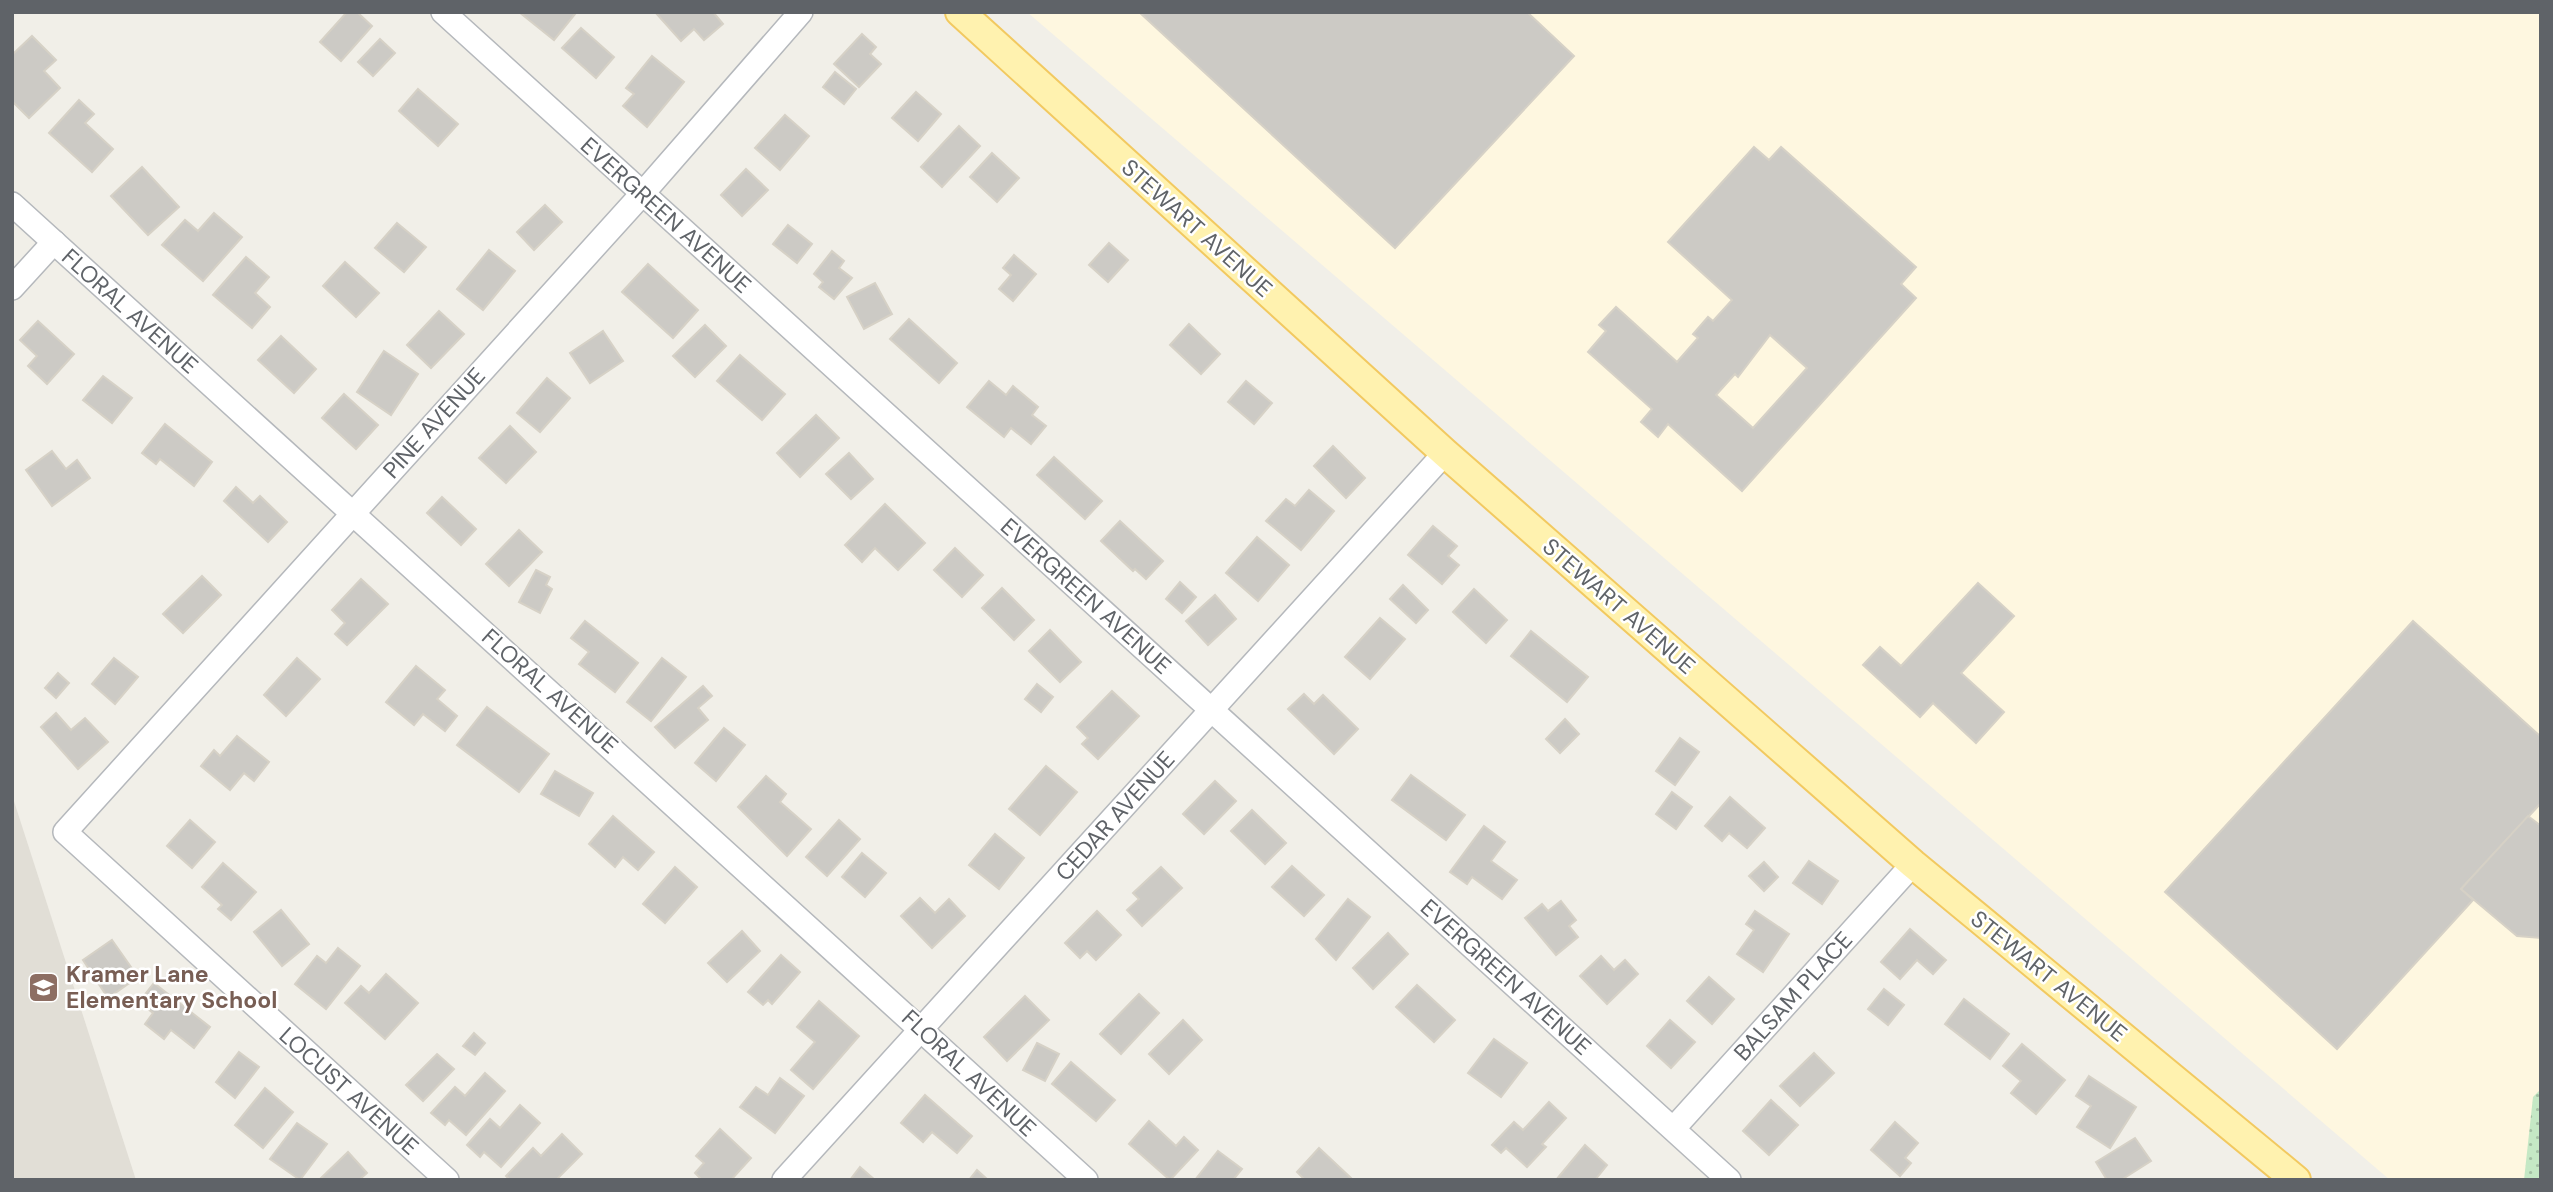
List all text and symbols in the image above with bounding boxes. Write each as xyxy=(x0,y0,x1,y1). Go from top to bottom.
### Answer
street label: EVERGREEN AVENUE xyxy=(574,130,758,300)
street label: STEWART AVENUE xyxy=(1115,152,1279,304)
street label: FLORAL AVENUE xyxy=(56,242,204,380)
street label: PINE AVENUE xyxy=(376,361,492,485)
street label: EVERGREEN AVENUE xyxy=(994,511,1178,681)
street label: STEWART AVENUE xyxy=(1536,531,1702,681)
street label: FLORAL AVENUE xyxy=(476,622,624,760)
street label: CEDAR AVENUE xyxy=(1049,745,1181,887)
street label: EVERGREEN AVENUE xyxy=(1414,892,1598,1062)
street label: STEWART AVENUE xyxy=(1965,904,2133,1048)
street label: BALSAM PLACE xyxy=(1727,925,1859,1067)
place label: Kramer Lane Elementary School xyxy=(66,959,278,1015)
school or university icon: Kramer Lane Elementary School xyxy=(26,970,60,1004)
street label: FLORAL AVENUE xyxy=(895,1003,1043,1143)
street label: LOCUST AVENUE xyxy=(273,1021,425,1161)

